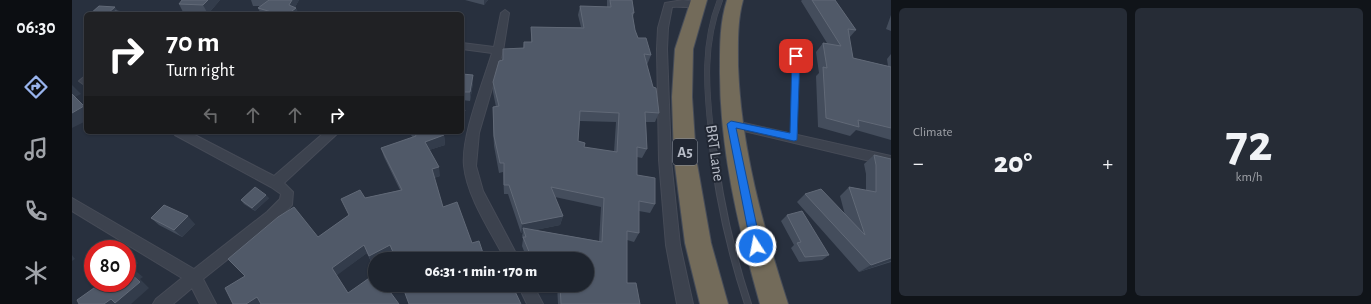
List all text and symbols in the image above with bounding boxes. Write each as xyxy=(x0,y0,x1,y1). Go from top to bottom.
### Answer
text: 06:30 xyxy=(16,19,56,37)
icon: right xyxy=(100,28,152,80)
text: 70 m xyxy=(166,29,220,57)
pin xyxy=(779,39,813,73)
icon: arrive xyxy=(785,45,807,67)
text: Turn right xyxy=(166,62,235,80)
icon: directions xyxy=(22,73,50,101)
icon: left xyxy=(200,104,222,126)
icon: ahead xyxy=(242,104,264,126)
icon: ahead xyxy=(284,104,306,126)
icon: right xyxy=(326,104,348,126)
text: 72 xyxy=(1226,118,1272,170)
street label: BRT Lane xyxy=(703,124,727,182)
text: Climate xyxy=(913,126,952,139)
icon: music xyxy=(22,135,50,163)
road number: A5 xyxy=(673,139,697,165)
text: 20° xyxy=(994,148,1032,178)
text: − xyxy=(913,152,924,174)
text: + xyxy=(1102,152,1113,174)
text: km/h xyxy=(1236,171,1262,184)
icon: phone xyxy=(22,197,50,225)
position arrow xyxy=(735,225,777,267)
speed limit sign: 80 xyxy=(84,240,136,292)
icon: climate xyxy=(22,259,50,287)
text: 06:31 · 1 min · 170 m xyxy=(425,264,537,279)

